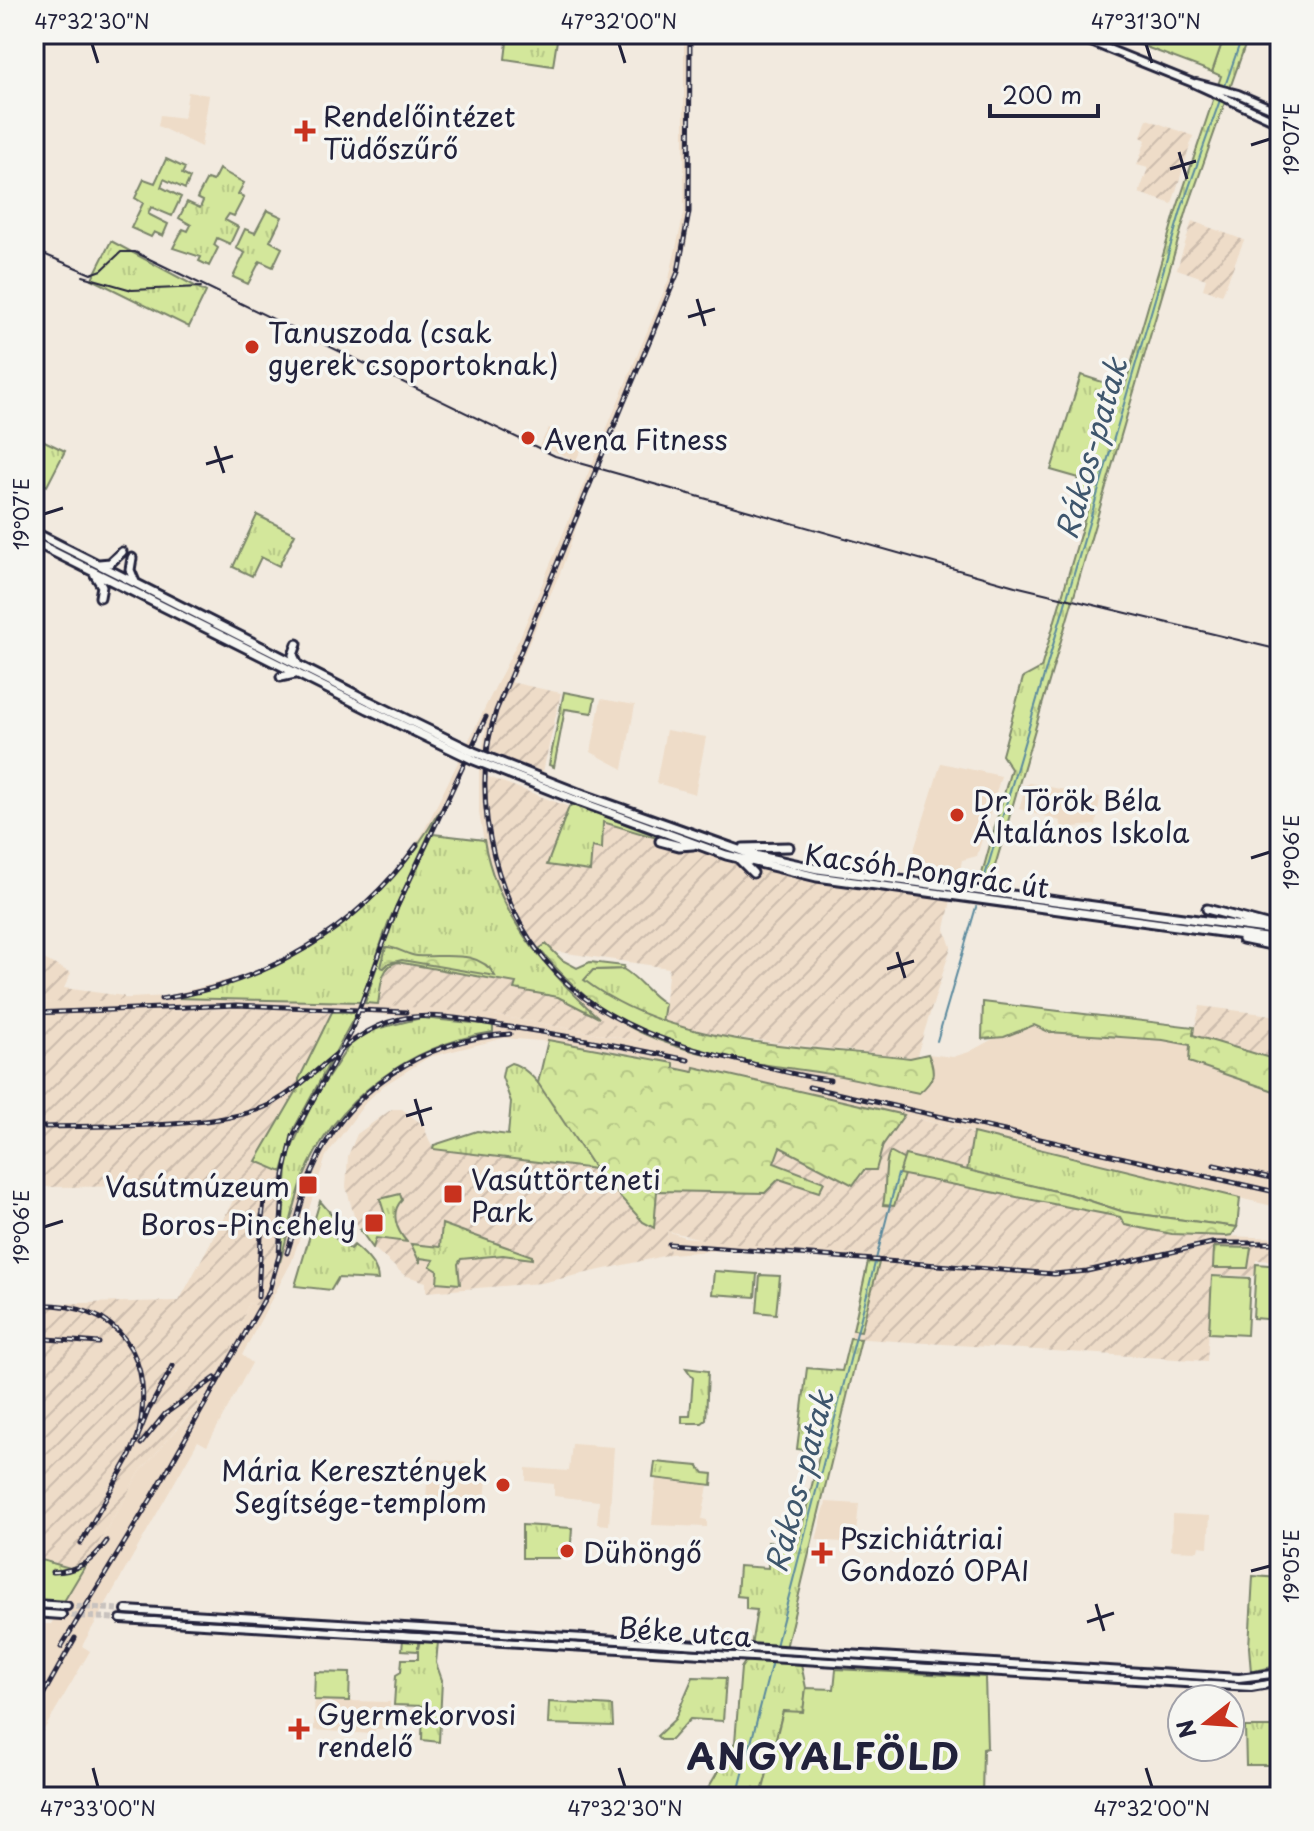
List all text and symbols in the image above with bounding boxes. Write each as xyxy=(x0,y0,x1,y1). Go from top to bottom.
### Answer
text: 47°32'30"N xyxy=(34,6,150,36)
text: 47°32'00"N xyxy=(561,6,677,36)
text: 47°31'30"N xyxy=(1091,6,1201,36)
scale bar xyxy=(990,68,1098,118)
text: 200 m xyxy=(1002,76,1082,112)
place label: Rendelőintézet Tüdőszűrő xyxy=(323,94,515,169)
text: 19°07'E xyxy=(1276,103,1306,175)
marker: Rendelőintézet Tüdőszűrő xyxy=(294,120,316,142)
place label: Tanuszoda (csak gyerek csoportoknak) xyxy=(268,310,559,385)
marker: Tanuszoda (csak gyerek csoportoknak) xyxy=(243,338,261,356)
water label: Rákos-patak xyxy=(1043,351,1138,544)
place label: Avena Fitness xyxy=(544,417,728,460)
marker: Avena Fitness xyxy=(519,429,537,447)
text: 19°07'E xyxy=(6,478,36,550)
place label: Dr. Török Béla Általános Iskola xyxy=(973,778,1190,853)
marker: Dr. Török Béla Általános Iskola xyxy=(948,806,966,824)
text: 19°06'E xyxy=(1276,814,1306,890)
street label: Kacsóh Pongrác út xyxy=(802,832,1052,908)
place label: Vasúttörténeti Park xyxy=(471,1157,661,1232)
place label: Vasútmúzeum xyxy=(105,1164,290,1207)
marker: Vasútmúzeum xyxy=(297,1174,319,1196)
marker: Vasúttörténeti Park xyxy=(442,1183,464,1205)
text: 19°06'E xyxy=(6,1189,36,1265)
place label: Boros-Pincehely xyxy=(140,1202,356,1245)
marker: Boros-Pincehely xyxy=(363,1212,385,1234)
water label: Rákos-patak xyxy=(752,1384,844,1577)
place label: Mária Keresztények Segítsége-templom xyxy=(221,1448,487,1523)
marker: Mária Keresztények Segítsége-templom xyxy=(494,1476,512,1494)
place label: Pszichiátriai Gondozó OPAI xyxy=(840,1516,1030,1591)
text: 19°05'E xyxy=(1276,1529,1306,1603)
place label: Dühöngő xyxy=(583,1530,702,1573)
marker: Dühöngő xyxy=(558,1542,576,1560)
marker: Pszichiátriai Gondozó OPAI xyxy=(811,1542,833,1564)
street label: Béke utca xyxy=(617,1605,754,1657)
north arrow xyxy=(1166,1683,1246,1763)
place label: Gyermekorvosi rendelő xyxy=(317,1692,516,1767)
text: N xyxy=(1167,1716,1204,1742)
marker: Gyermekorvosi rendelő xyxy=(288,1718,310,1740)
district label: ANGYALFÖLD xyxy=(687,1728,961,1782)
text: 47°33'00"N xyxy=(40,1793,156,1823)
text: 47°32'30"N xyxy=(567,1793,683,1823)
text: 47°32'00"N xyxy=(1094,1793,1210,1823)

